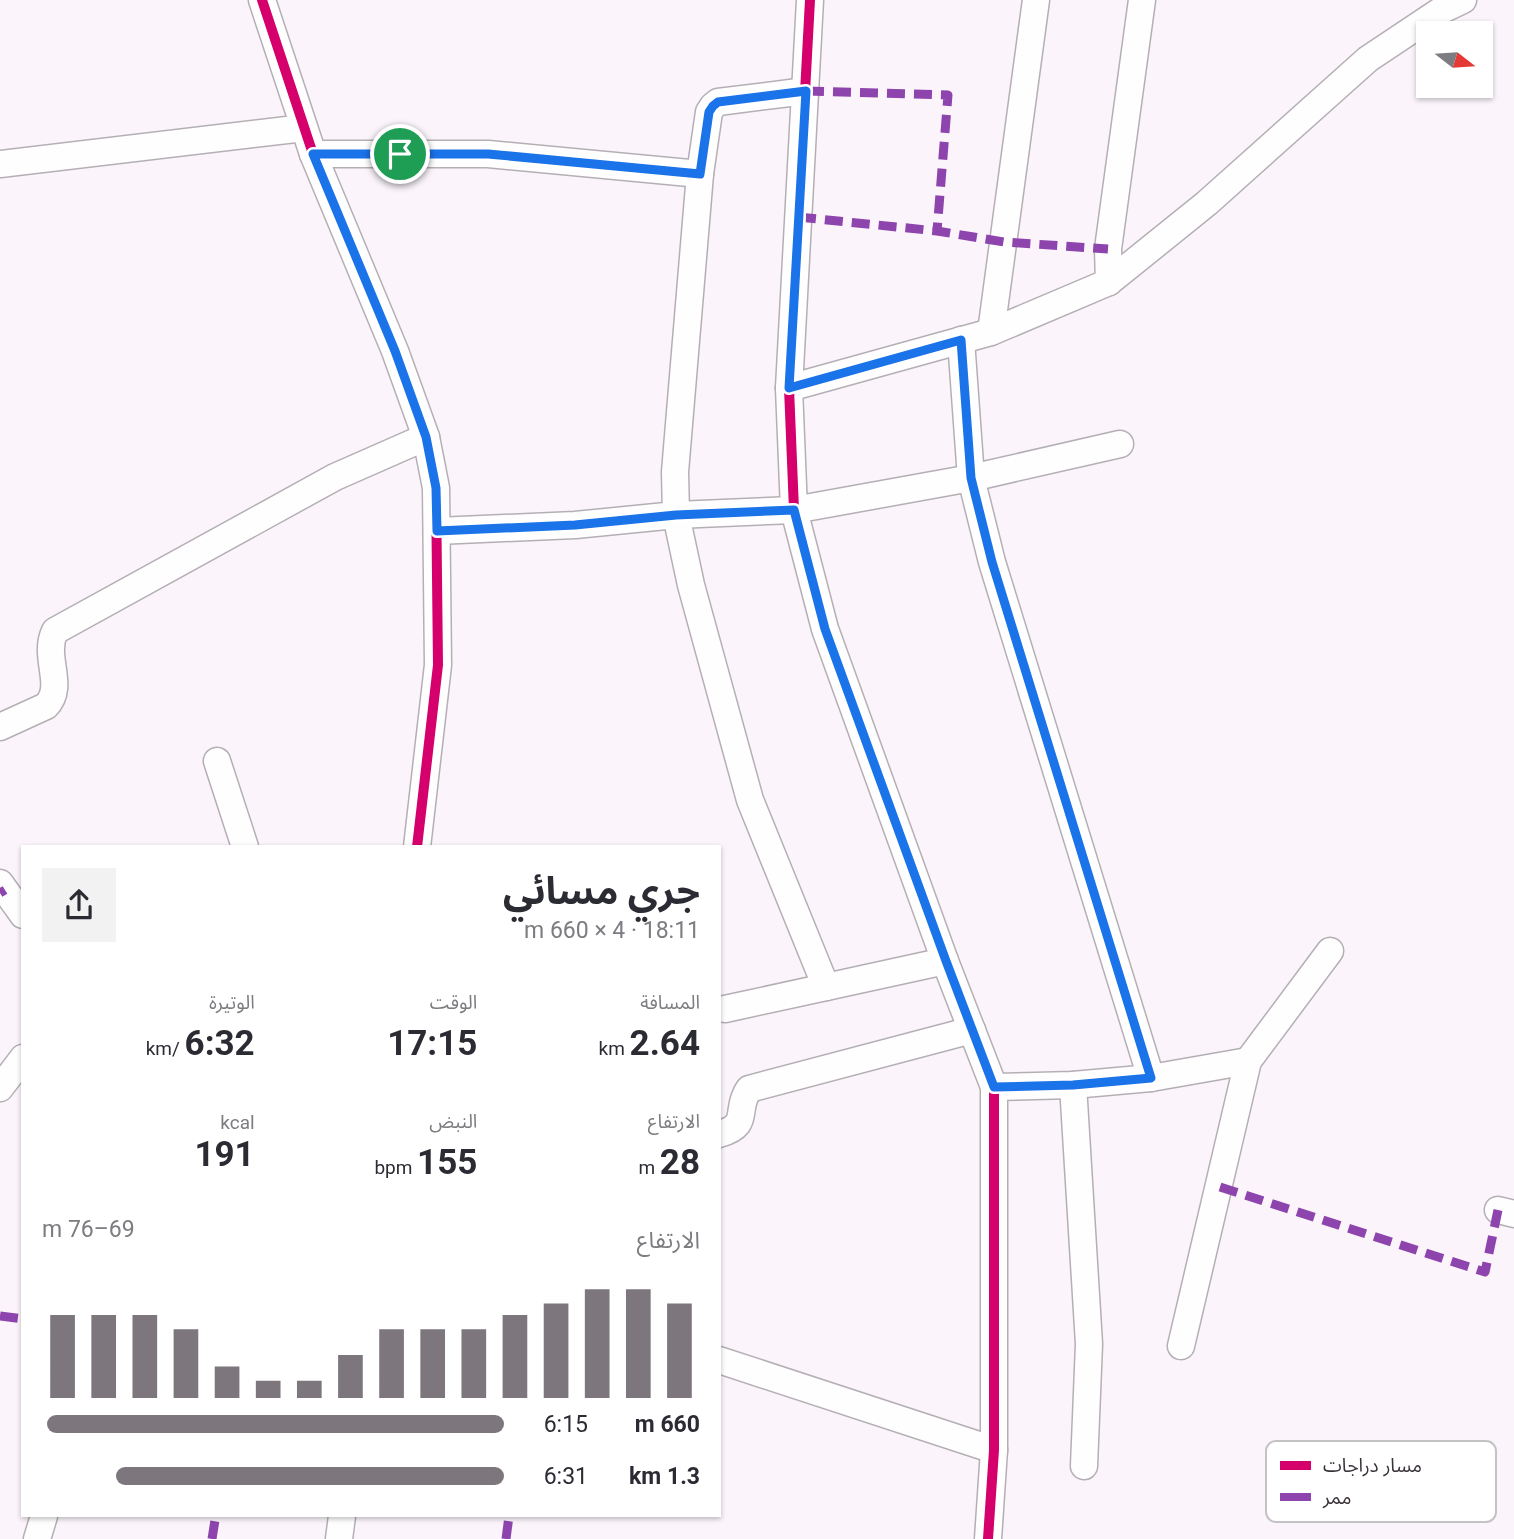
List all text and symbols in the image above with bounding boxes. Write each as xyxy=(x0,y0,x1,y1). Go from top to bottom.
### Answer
north arrow xyxy=(1416,21,1493,98)
map controls xyxy=(1416,21,1493,98)
pin xyxy=(370,124,430,184)
icon: arrive xyxy=(381,135,419,173)
button: share xyxy=(42,868,116,942)
text: جري مسائي xyxy=(503,869,700,913)
text: 18:11 · 4 × 660 m xyxy=(524,917,700,944)
text: الوتيرة xyxy=(209,991,255,1014)
text: الوقت xyxy=(430,991,477,1014)
text: المسافة xyxy=(640,991,700,1014)
text: 6:32 xyxy=(185,1023,255,1064)
text: 17:15 xyxy=(387,1023,477,1064)
text: 2.64 xyxy=(630,1023,700,1064)
text: /km xyxy=(146,1037,185,1060)
text: km xyxy=(599,1037,630,1060)
text: النبض xyxy=(429,1110,477,1133)
text: الارتفاع xyxy=(648,1110,700,1133)
text: kcal xyxy=(220,1111,255,1134)
text: 191 xyxy=(194,1134,255,1175)
text: 155 xyxy=(417,1142,477,1183)
text: 28 xyxy=(660,1142,700,1183)
text: bpm xyxy=(374,1156,417,1179)
text: m xyxy=(638,1156,660,1179)
text: 69–76 m xyxy=(42,1216,135,1243)
text: الارتفاع xyxy=(637,1227,700,1254)
text: 6:15 xyxy=(544,1411,588,1438)
text: 660 m xyxy=(635,1411,700,1438)
legend xyxy=(1266,1441,1496,1522)
text: مسار دراجات xyxy=(1323,1454,1422,1477)
text: 6:31 xyxy=(544,1463,588,1490)
text: 1.3 km xyxy=(629,1463,700,1490)
text: ممر xyxy=(1322,1486,1351,1509)

